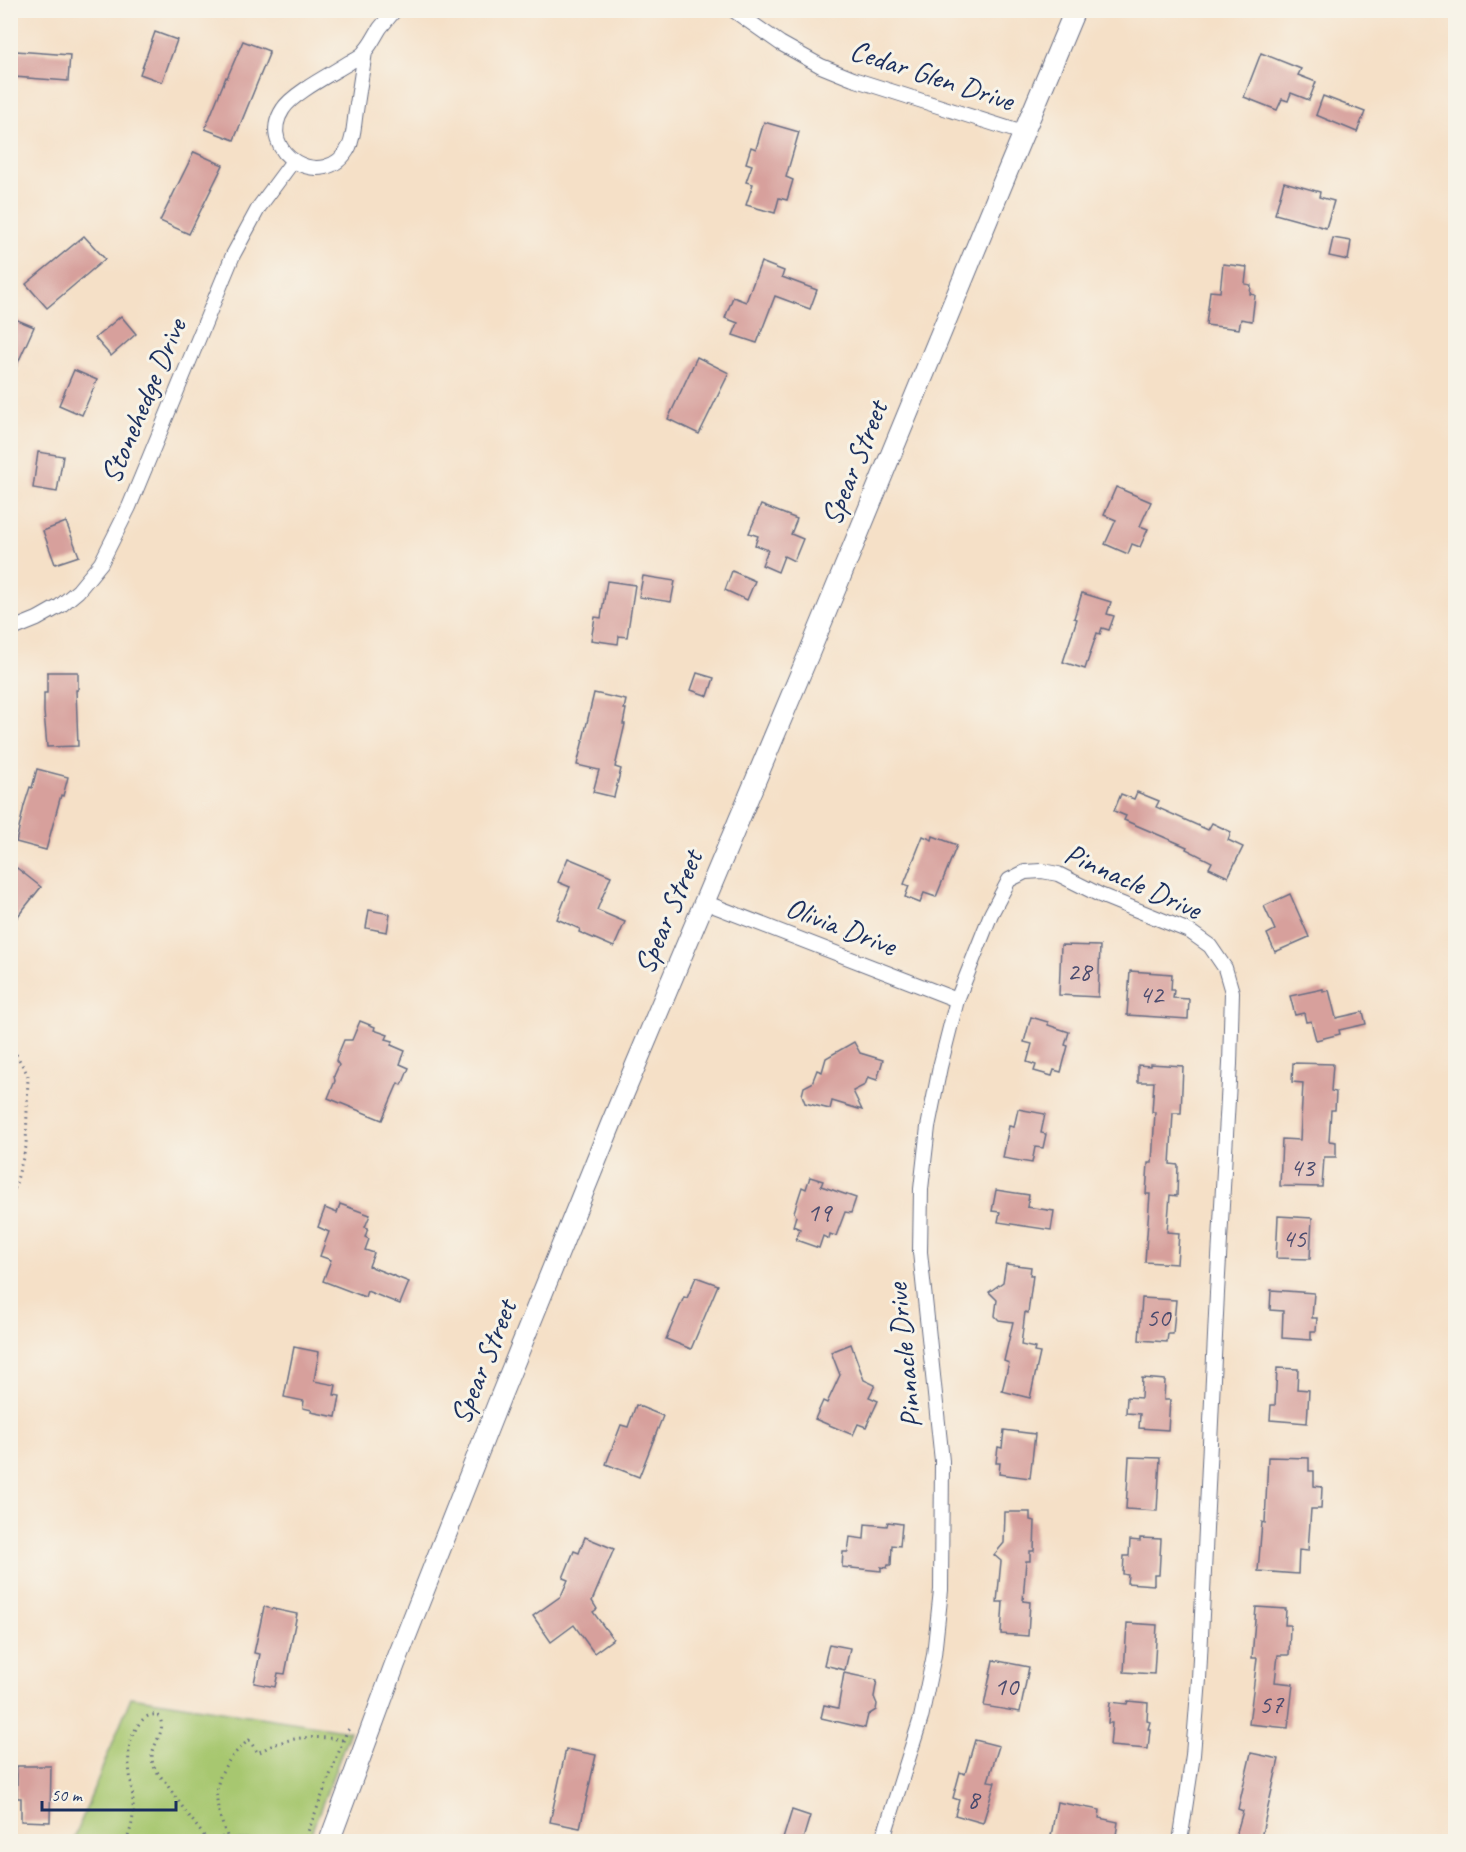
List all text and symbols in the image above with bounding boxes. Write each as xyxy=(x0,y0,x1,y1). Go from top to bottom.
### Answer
street label: Cedar Glen Drive xyxy=(845,31,1021,120)
street label: Stonehedge Drive xyxy=(91,311,196,489)
street label: Spear Street xyxy=(812,393,897,531)
street label: Pinnacle Drive xyxy=(1059,834,1209,929)
street label: Spear Street xyxy=(625,842,712,979)
street label: Olivia Drive xyxy=(781,888,904,965)
house number: 28 xyxy=(1067,954,1094,988)
house number: 42 xyxy=(1139,977,1165,1011)
house number: 43 xyxy=(1290,1150,1316,1184)
house number: 19 xyxy=(807,1195,833,1229)
house number: 45 xyxy=(1282,1221,1308,1255)
street label: Pinnacle Drive xyxy=(877,1279,931,1430)
street label: Spear Street xyxy=(441,1292,526,1430)
house number: 50 xyxy=(1146,1300,1172,1334)
house number: 10 xyxy=(994,1669,1020,1703)
house number: 57 xyxy=(1259,1687,1285,1721)
scale bar xyxy=(42,1774,176,1812)
house number: 8 xyxy=(967,1782,982,1816)
text: 50 m xyxy=(51,1784,84,1806)

